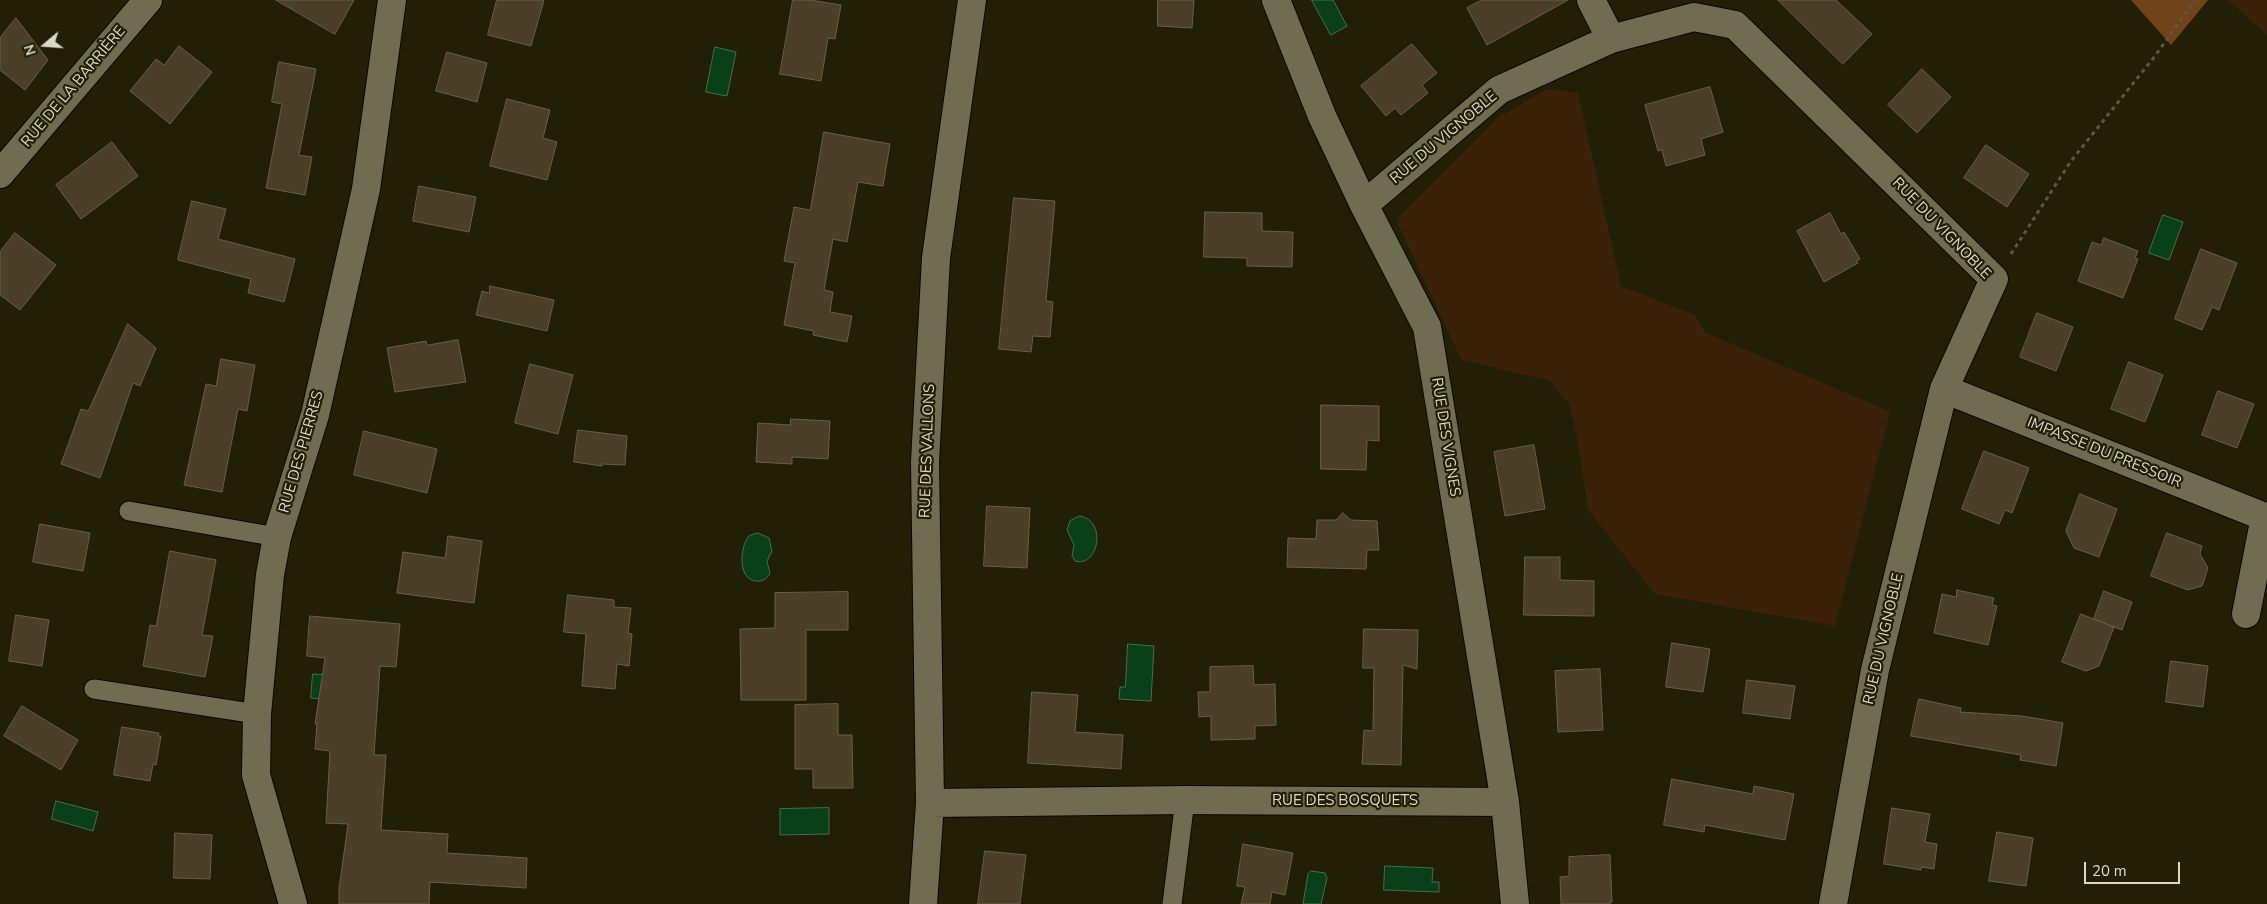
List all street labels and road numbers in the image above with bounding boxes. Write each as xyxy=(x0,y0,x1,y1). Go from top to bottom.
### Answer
street label: RUE DE LA BARRIÈRE xyxy=(18,23,130,151)
street label: RUE DU VIGNOBLE xyxy=(1387,88,1501,188)
street label: RUE DU VIGNOBLE xyxy=(1888,174,1994,284)
street label: RUE DES VIGNES xyxy=(1427,376,1463,498)
street label: RUE DES VALLONS xyxy=(917,384,939,518)
street label: RUE DES PIERRES xyxy=(276,389,328,515)
street label: IMPASSE DU PRESSOIR xyxy=(2024,414,2184,492)
street label: RUE DU VIGNOBLE xyxy=(1860,572,1908,706)
street label: RUE DES BOSQUETS xyxy=(1272,792,1418,810)

